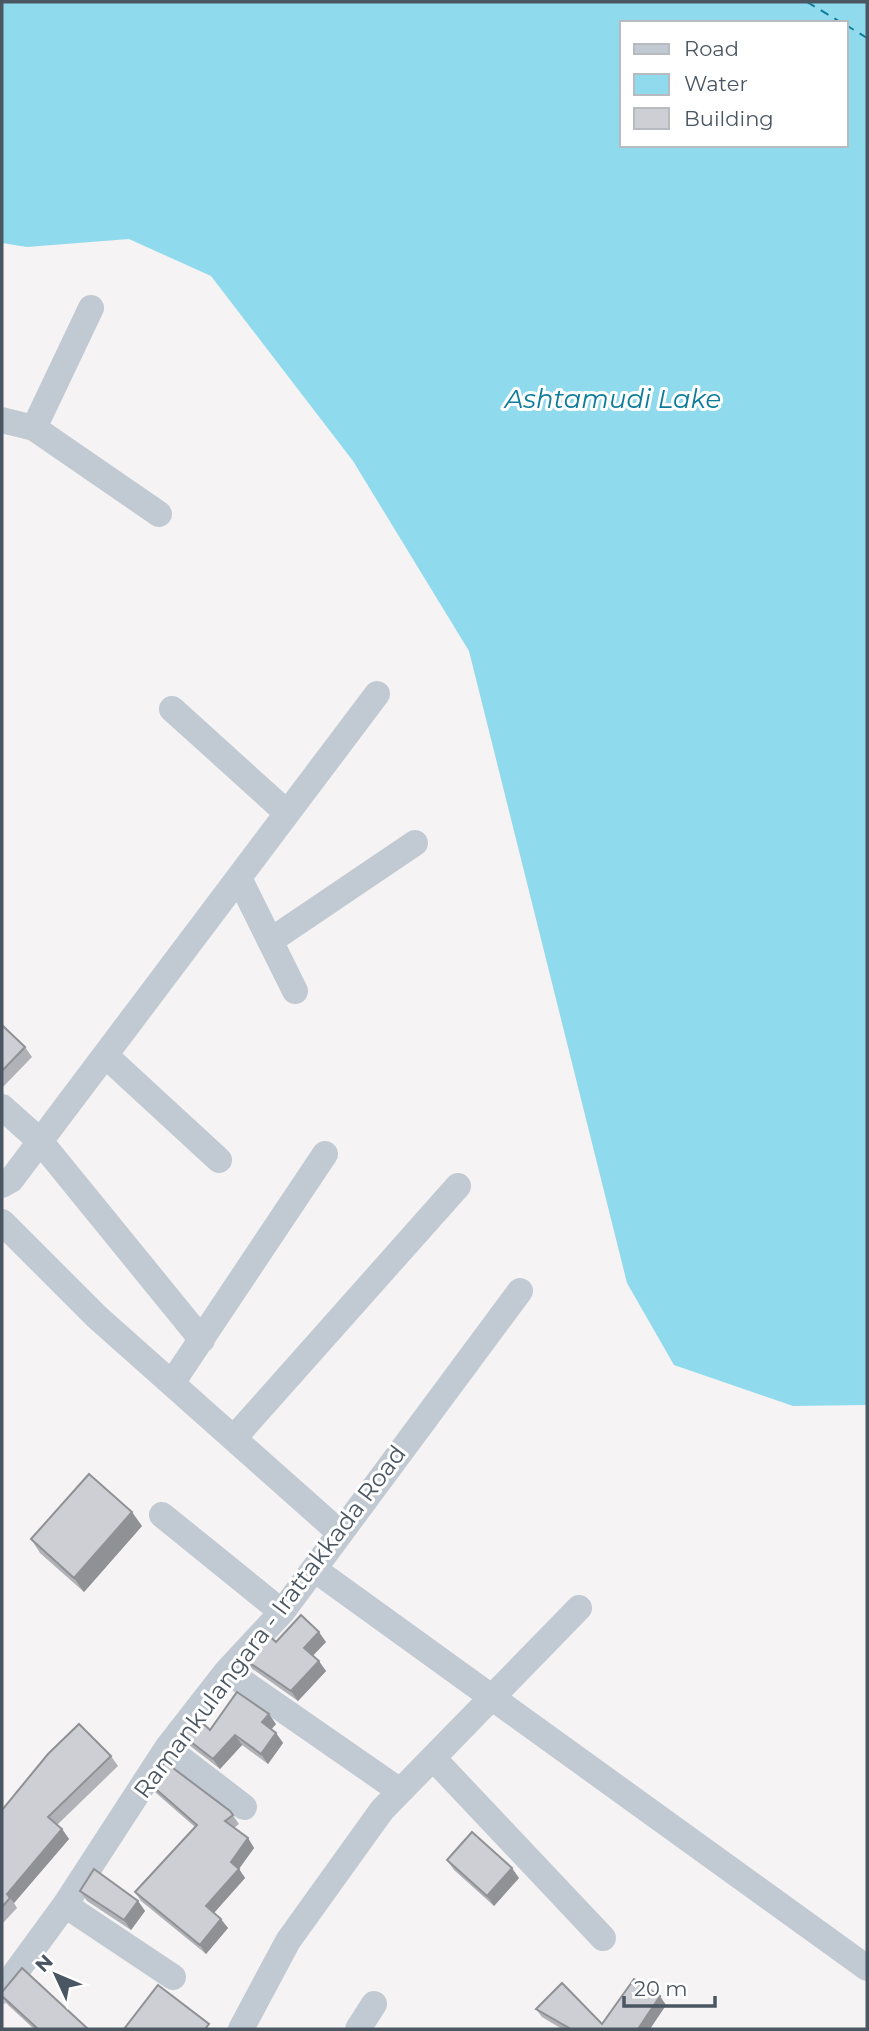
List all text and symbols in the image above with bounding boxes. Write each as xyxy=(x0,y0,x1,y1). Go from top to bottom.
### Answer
legend xyxy=(620,21,848,147)
text: Road xyxy=(684,36,739,61)
text: Water xyxy=(684,71,748,96)
text: Building xyxy=(684,106,774,131)
water label: Ashtamudi Lake xyxy=(503,383,721,415)
street label: Ramankulangara - Irattakkada Road xyxy=(127,1439,412,1804)
north arrow xyxy=(21,1940,91,2010)
text: N xyxy=(31,1950,58,1977)
scale bar xyxy=(624,1965,715,2009)
text: 20 m xyxy=(634,1976,688,2001)

